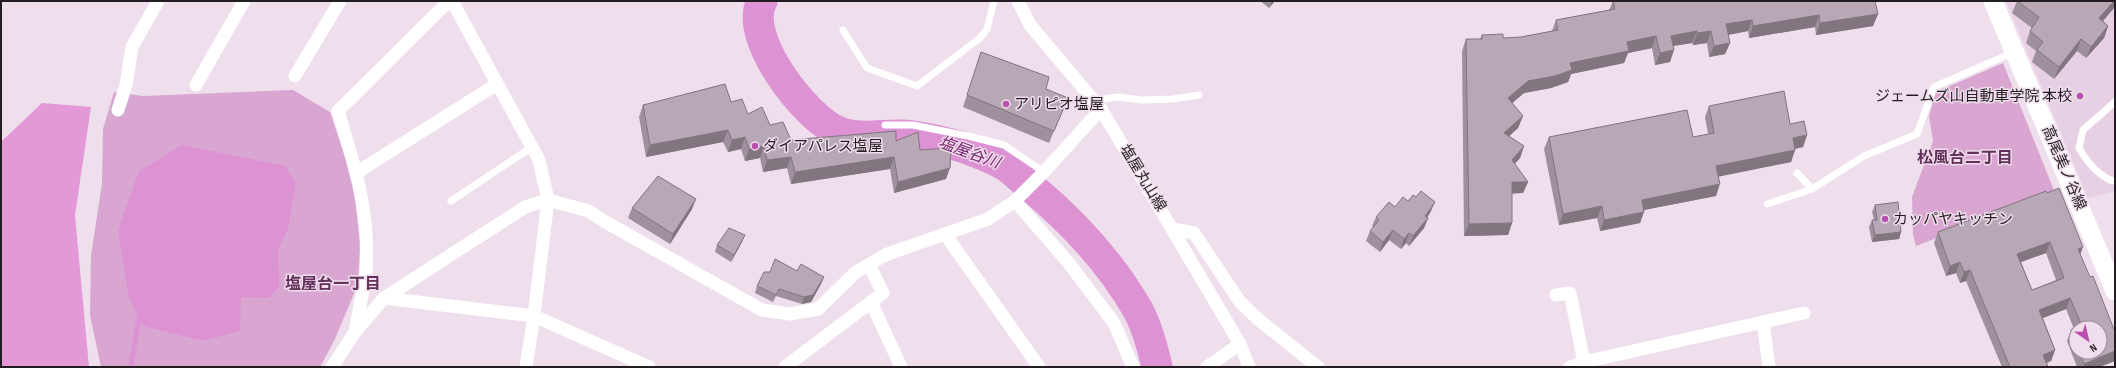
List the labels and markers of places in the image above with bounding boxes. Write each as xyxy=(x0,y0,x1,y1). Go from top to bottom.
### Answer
place label: ジェームズ山自動車学院 本校 xyxy=(1875,87,2072,106)
marker: ジェームズ山自動車学院 本校 xyxy=(2075,91,2085,101)
place label: アリピオ塩屋 xyxy=(1014,95,1104,114)
marker: アリピオ塩屋 xyxy=(1001,99,1011,109)
place label: ダイアパレス塩屋 xyxy=(763,137,883,156)
marker: ダイアパレス塩屋 xyxy=(750,141,760,151)
place label: カッパヤキッチン xyxy=(1893,210,2013,229)
marker: カッパヤキッチン xyxy=(1880,214,1890,224)

